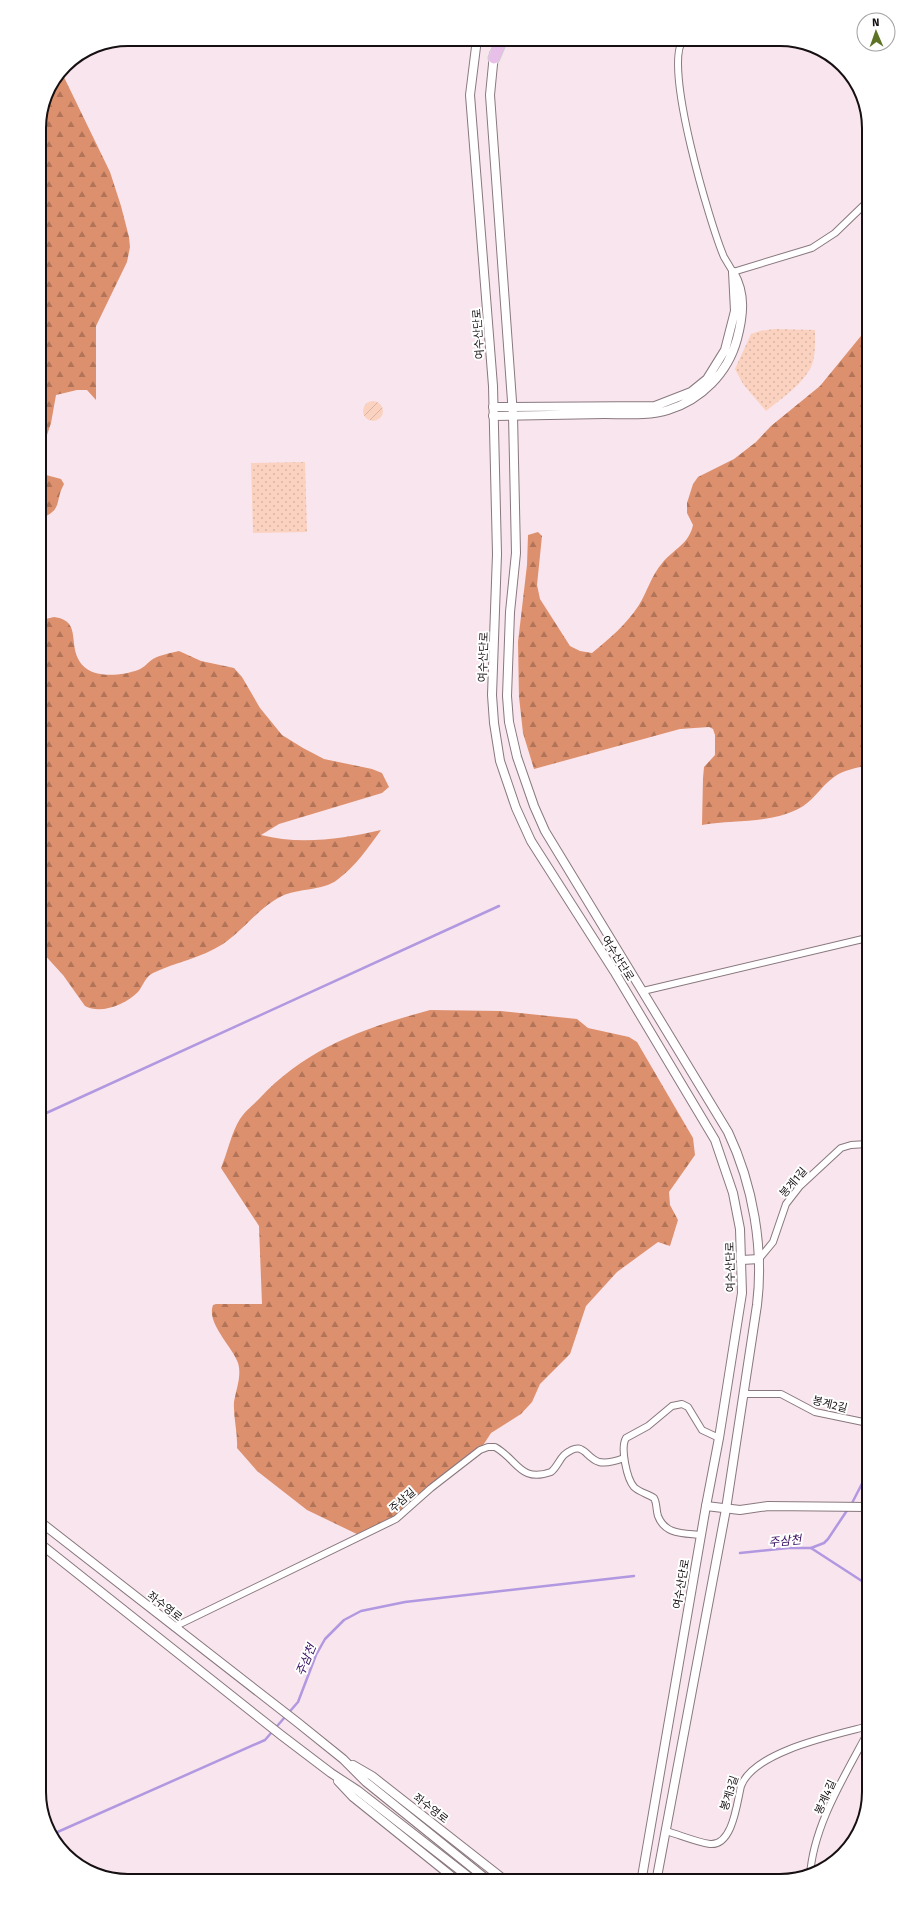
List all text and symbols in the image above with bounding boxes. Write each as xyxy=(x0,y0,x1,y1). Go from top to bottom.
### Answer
north arrow xyxy=(856,12,896,52)
text: N xyxy=(872,16,880,29)
street label: 여수산단로 xyxy=(470,308,487,360)
street label: 여수산단로 xyxy=(476,632,491,683)
street label: 여수산단로 xyxy=(599,933,636,983)
street label: 봉계1길 xyxy=(777,1165,810,1200)
street label: 여수산단로 xyxy=(724,1242,737,1292)
street label: 봉계2길 xyxy=(811,1394,849,1415)
street label: 주삼길 xyxy=(387,1486,418,1515)
water label: 주삼천 xyxy=(768,1532,804,1549)
street label: 여수산단로 xyxy=(671,1558,692,1610)
street label: 좌수영로 xyxy=(145,1589,185,1624)
water label: 주삼천 xyxy=(293,1640,320,1678)
street label: 봉계3길 xyxy=(718,1774,741,1812)
street label: 봉계4길 xyxy=(812,1778,839,1816)
street label: 좌수영로 xyxy=(411,1791,451,1826)

